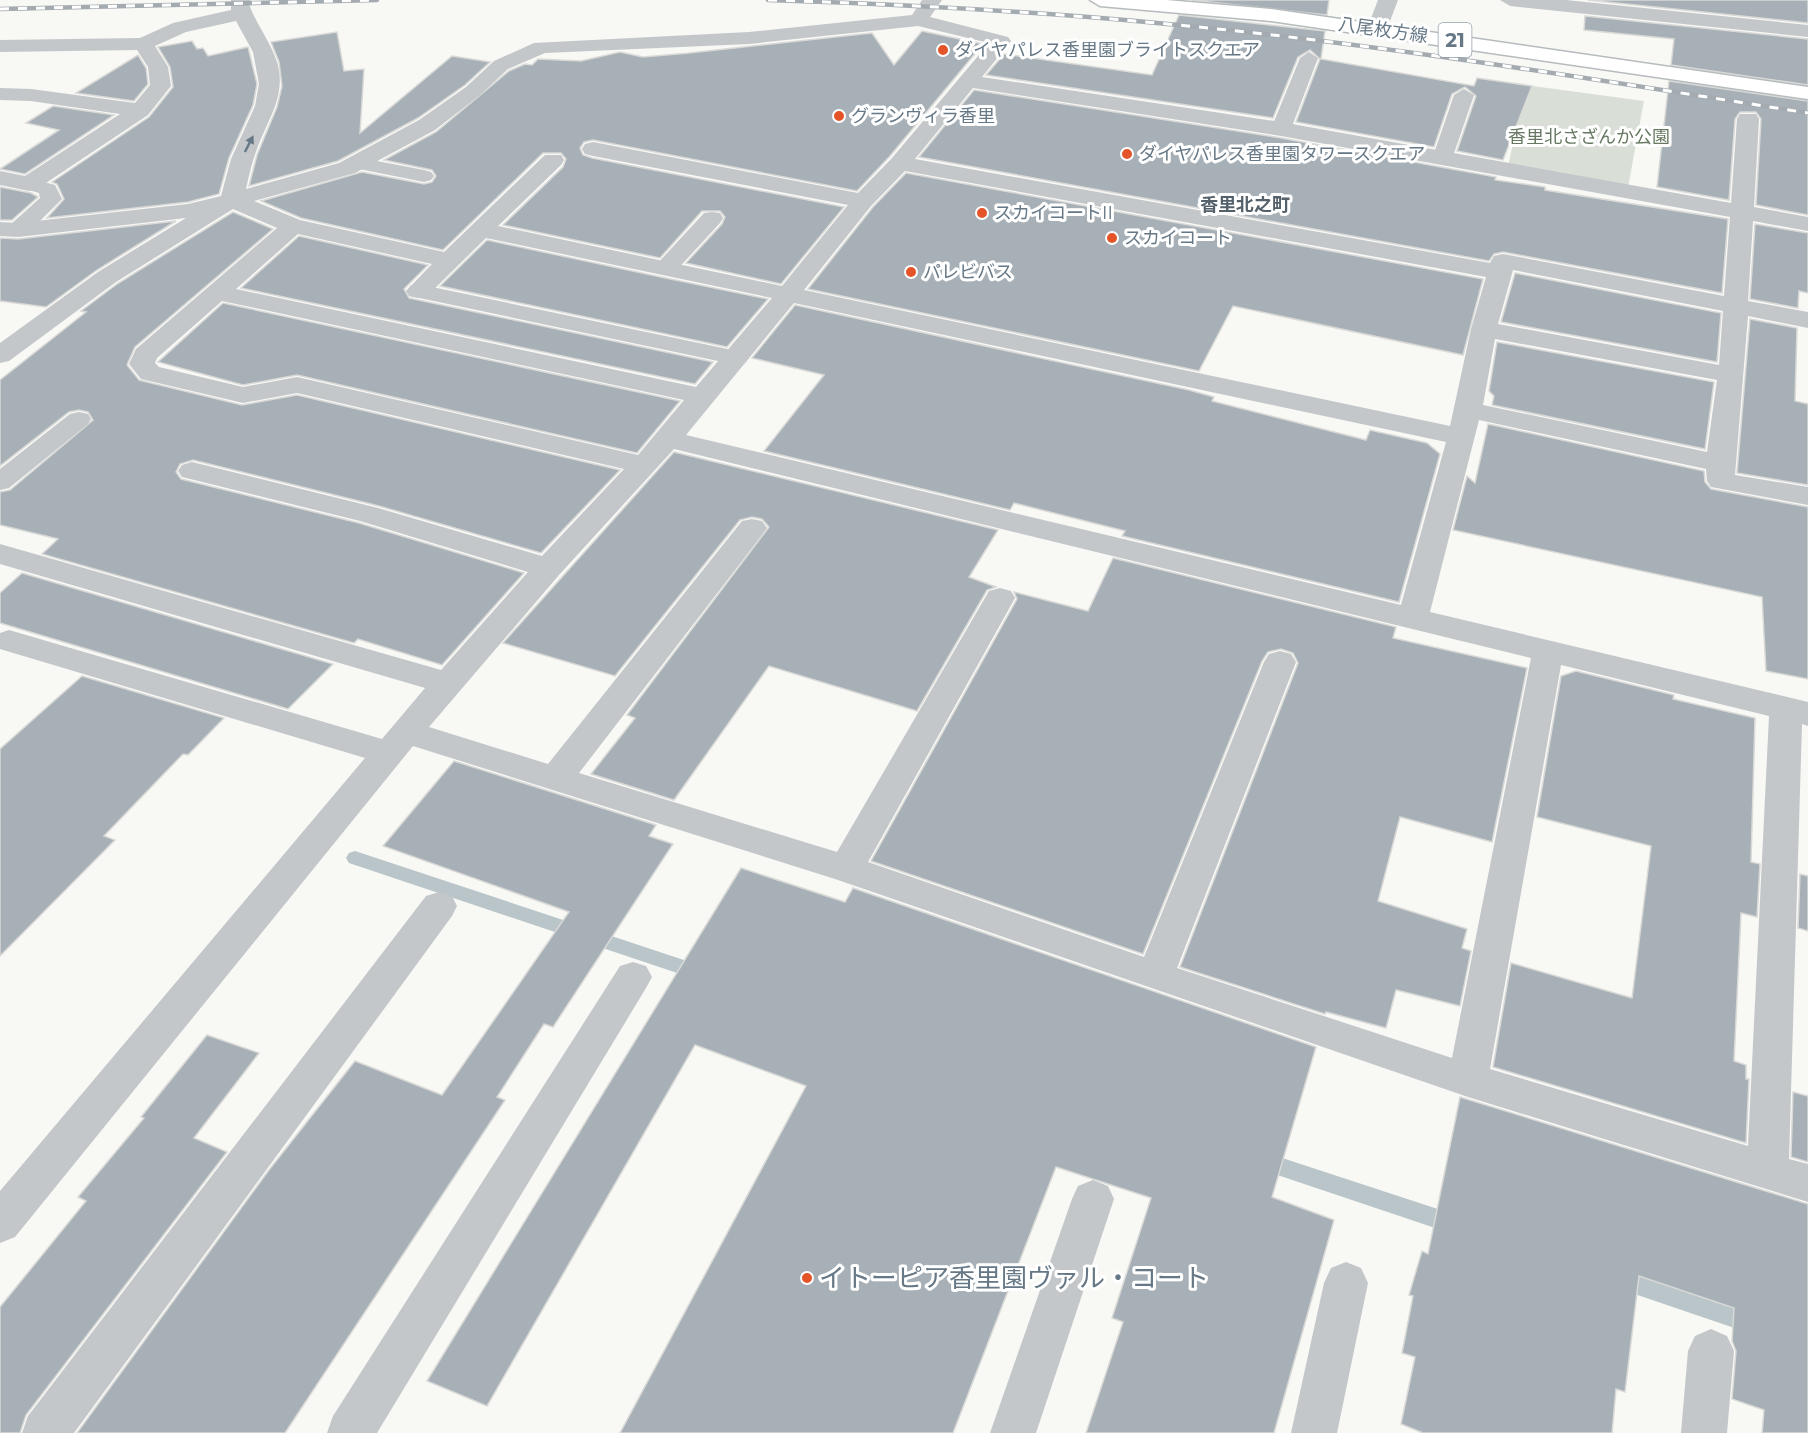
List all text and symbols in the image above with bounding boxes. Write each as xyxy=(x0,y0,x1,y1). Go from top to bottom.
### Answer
street label: 八尾枚方線 xyxy=(1337,13,1429,47)
road number: 21 xyxy=(1438,23,1472,57)
place label: ダイヤパレス香里園ブライトスクエア xyxy=(955,39,1260,61)
marker: ダイヤパレス香里園ブライトスクエア xyxy=(936,43,950,57)
place label: グランヴィラ香里 xyxy=(851,105,995,127)
marker: グランヴィラ香里 xyxy=(832,109,846,123)
park label: 香里北さざんか公園 xyxy=(1508,126,1670,148)
one-way arrow xyxy=(244,136,253,153)
place label: ダイヤパレス香里園タワースクエア xyxy=(1139,143,1425,165)
marker: ダイヤパレス香里園タワースクエア xyxy=(1120,147,1134,161)
district label: 香里北之町 xyxy=(1200,194,1290,216)
place label: スカイコートII xyxy=(994,202,1113,224)
marker: スカイコートII xyxy=(975,206,989,220)
place label: スカイコート xyxy=(1124,227,1232,249)
marker: スカイコート xyxy=(1105,231,1119,245)
place label: パレビバス xyxy=(923,261,1013,283)
marker: パレビバス xyxy=(904,265,918,279)
place label: イトーピア香里園ヴァル・コート xyxy=(819,1262,1209,1294)
marker: イトーピア香里園ヴァル・コート xyxy=(800,1271,814,1285)

